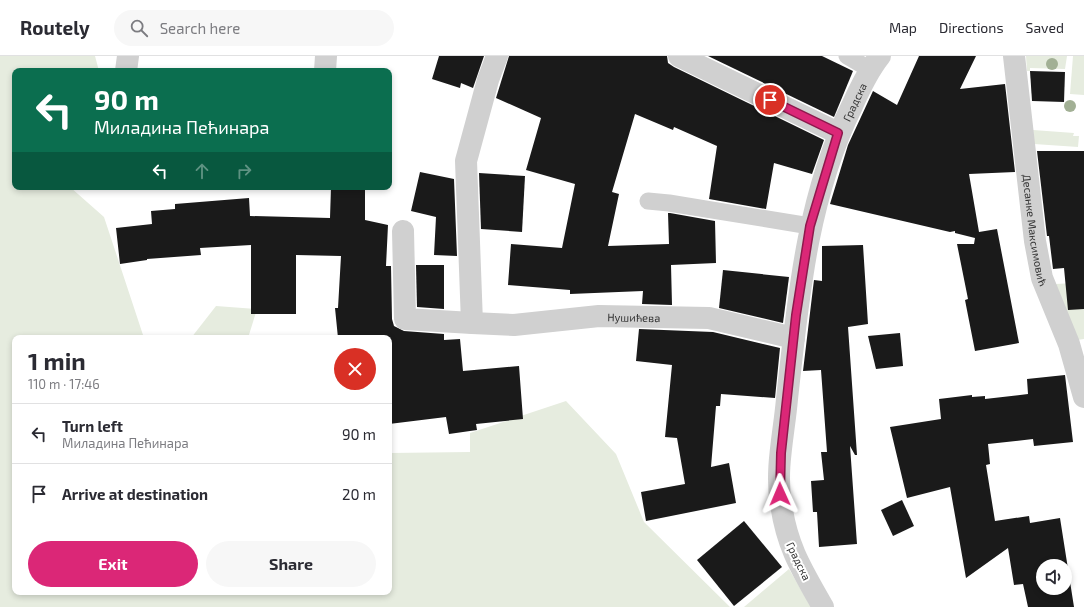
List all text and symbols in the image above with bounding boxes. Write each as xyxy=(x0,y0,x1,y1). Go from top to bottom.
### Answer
search box xyxy=(114,10,394,46)
text: Routely xyxy=(20,16,90,39)
icon: search xyxy=(128,17,150,39)
text: Search here xyxy=(160,19,240,37)
text: Map xyxy=(889,19,917,36)
text: Directions xyxy=(939,19,1004,36)
text: Saved xyxy=(1026,19,1064,36)
street label: Градска xyxy=(839,80,869,123)
text: 90 m xyxy=(94,82,159,116)
pin xyxy=(753,83,787,117)
icon: left xyxy=(28,84,80,136)
icon: arrive xyxy=(759,89,781,111)
text: Миладина Пећинара xyxy=(94,116,270,138)
icon: left xyxy=(149,160,171,182)
icon: ahead xyxy=(191,160,213,182)
icon: right xyxy=(233,160,255,182)
street label: Десанке Максимовић xyxy=(1021,173,1051,287)
street label: Нушићева xyxy=(607,310,660,324)
text: 1 min xyxy=(28,346,86,375)
button: close xyxy=(334,348,376,390)
text: 110 m · 17:46 xyxy=(28,376,100,392)
text: Turn left xyxy=(62,417,123,435)
icon: left xyxy=(28,423,50,445)
text: 90 m xyxy=(342,425,376,443)
text: Миладина Пећинара xyxy=(62,435,189,451)
position arrow xyxy=(759,473,801,515)
icon: arrive xyxy=(28,483,50,505)
text: Arrive at destination xyxy=(62,485,208,503)
text: 20 m xyxy=(342,485,376,503)
street label: Градска xyxy=(784,540,814,582)
button: Exit xyxy=(28,541,198,587)
button: Share xyxy=(206,541,376,587)
map controls xyxy=(1036,559,1072,595)
button: sound xyxy=(1036,559,1072,595)

